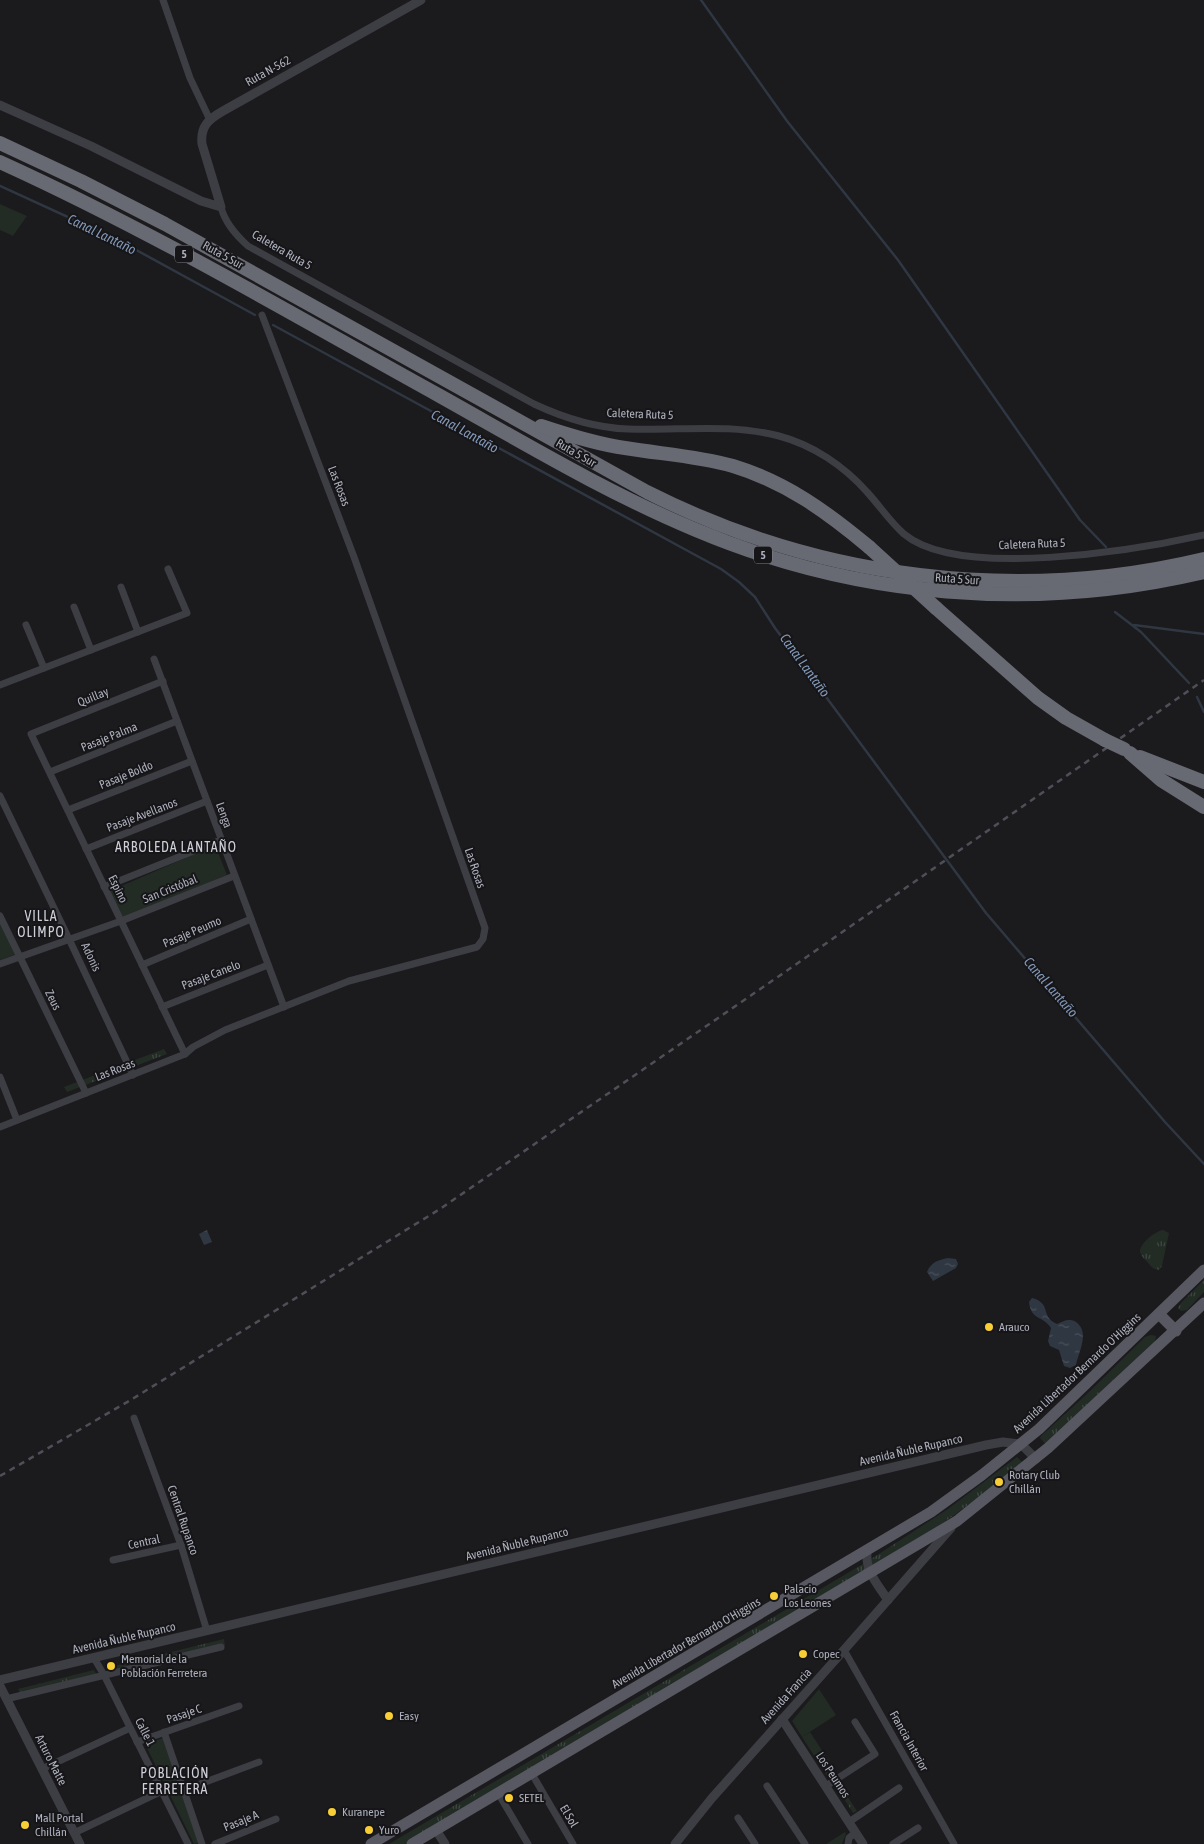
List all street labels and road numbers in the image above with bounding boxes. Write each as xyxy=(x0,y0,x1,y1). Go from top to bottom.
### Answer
street label: Ruta N-562 xyxy=(243,53,293,89)
street label: Caletera Ruta 5 xyxy=(250,227,314,273)
street label: Ruta 5 Sur xyxy=(200,238,246,272)
road number: 5 xyxy=(175,245,193,262)
street label: Caletera Ruta 5 xyxy=(606,406,674,422)
street label: Ruta 5 Sur xyxy=(553,436,599,470)
street label: Las Rosas xyxy=(325,464,353,508)
street label: Caletera Ruta 5 xyxy=(998,536,1066,552)
road number: 5 xyxy=(754,546,772,564)
street label: Ruta 5 Sur xyxy=(934,570,980,588)
street label: Quillay xyxy=(75,684,111,710)
street label: Pasaje Palma xyxy=(79,719,139,755)
street label: Pasaje Boldo xyxy=(97,758,155,792)
street label: Pasaje Avellanos xyxy=(105,795,179,835)
street label: Lenga xyxy=(213,800,235,830)
street label: Las Rosas xyxy=(462,846,488,890)
street label: San Cristóbal xyxy=(141,871,200,906)
street label: Espino xyxy=(105,873,131,906)
street label: Pasaje Peumo xyxy=(161,913,224,951)
street label: Adonis xyxy=(78,940,104,974)
street label: Pasaje Canelo xyxy=(180,957,243,993)
street label: Zeus xyxy=(42,988,64,1012)
street label: Las Rosas xyxy=(93,1056,137,1084)
street label: Avenida Libertador Bernardo O'Higgins xyxy=(1010,1310,1144,1436)
street label: Avenida Ñuble Rupanco xyxy=(858,1431,964,1469)
street label: Central Rupanco xyxy=(165,1483,202,1557)
street label: Avenida Ñuble Rupanco xyxy=(464,1524,570,1564)
street label: Central xyxy=(127,1532,162,1552)
street label: Avenida Libertador Bernardo O'Higgins xyxy=(609,1595,763,1691)
street label: Avenida Ñuble Rupanco xyxy=(71,1619,177,1657)
street label: Avenida Francia xyxy=(757,1665,815,1727)
street label: Pasaje C xyxy=(165,1701,204,1727)
street label: Francia Interior xyxy=(887,1708,932,1774)
street label: Calle 1 xyxy=(132,1715,158,1749)
street label: Arturo Matte xyxy=(32,1732,70,1788)
street label: Los Peumos xyxy=(813,1750,853,1800)
street label: El Sol xyxy=(557,1802,581,1831)
street label: Pasaje A xyxy=(221,1808,261,1834)

